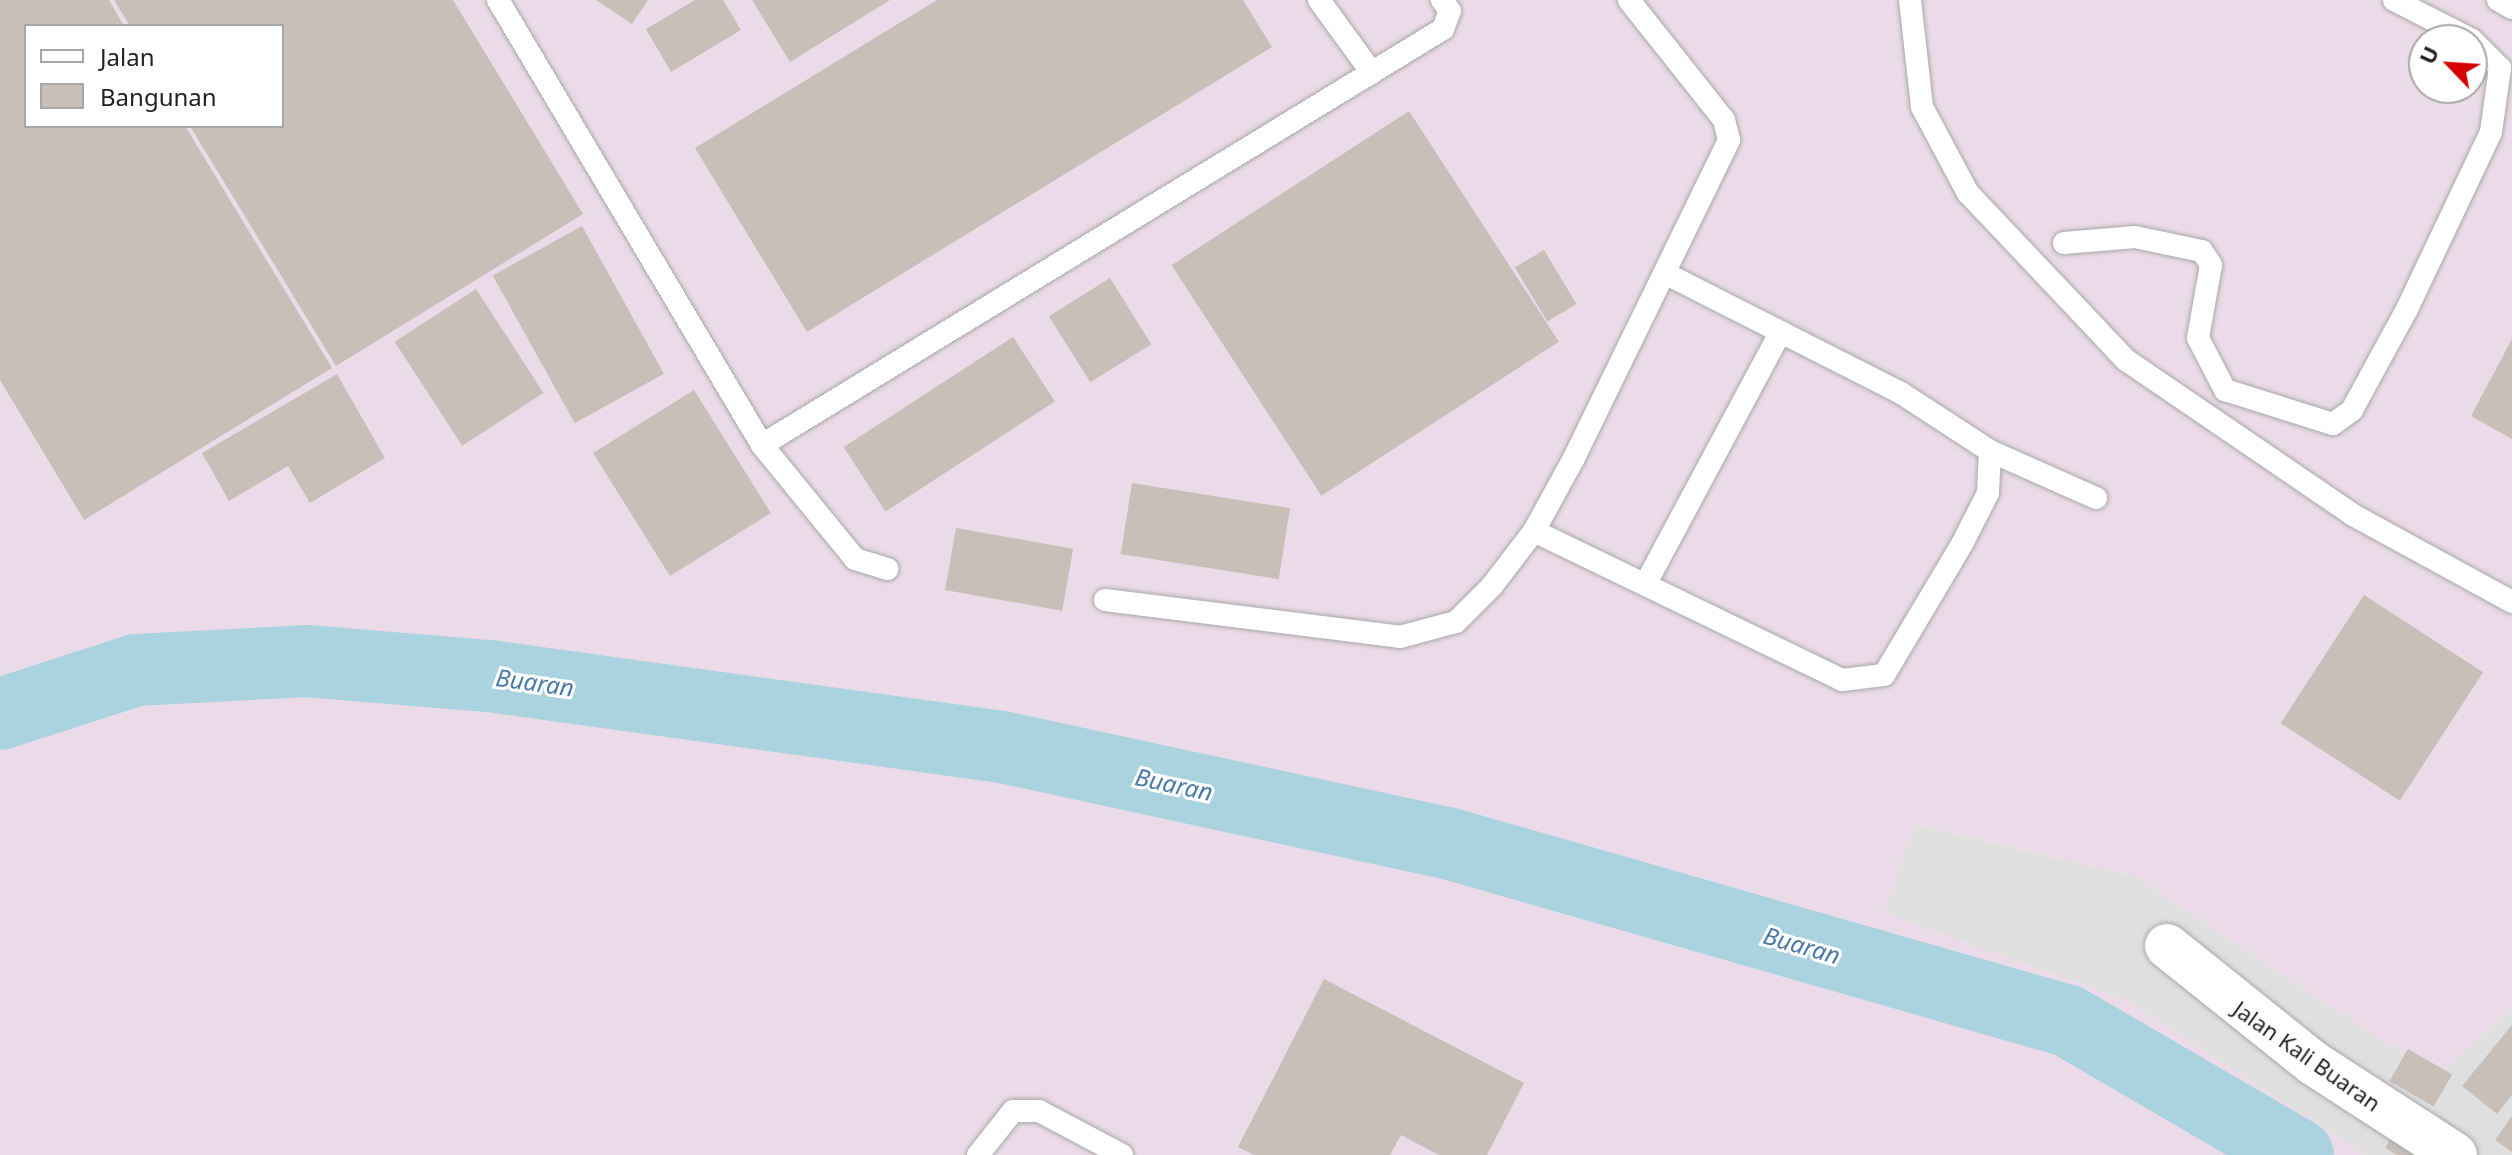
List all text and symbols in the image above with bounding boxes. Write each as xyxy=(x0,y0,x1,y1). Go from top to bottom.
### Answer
legend xyxy=(24,24,284,128)
north arrow xyxy=(2408,24,2488,104)
text: Jalan xyxy=(100,40,155,73)
text: U xyxy=(2411,41,2445,69)
text: Bangunan xyxy=(100,80,217,113)
water label: Buaran xyxy=(494,662,576,702)
water label: Buaran xyxy=(1133,762,1215,806)
water label: Buaran xyxy=(1760,920,1844,970)
street label: Jalan Kali Buaran xyxy=(2228,995,2386,1117)

